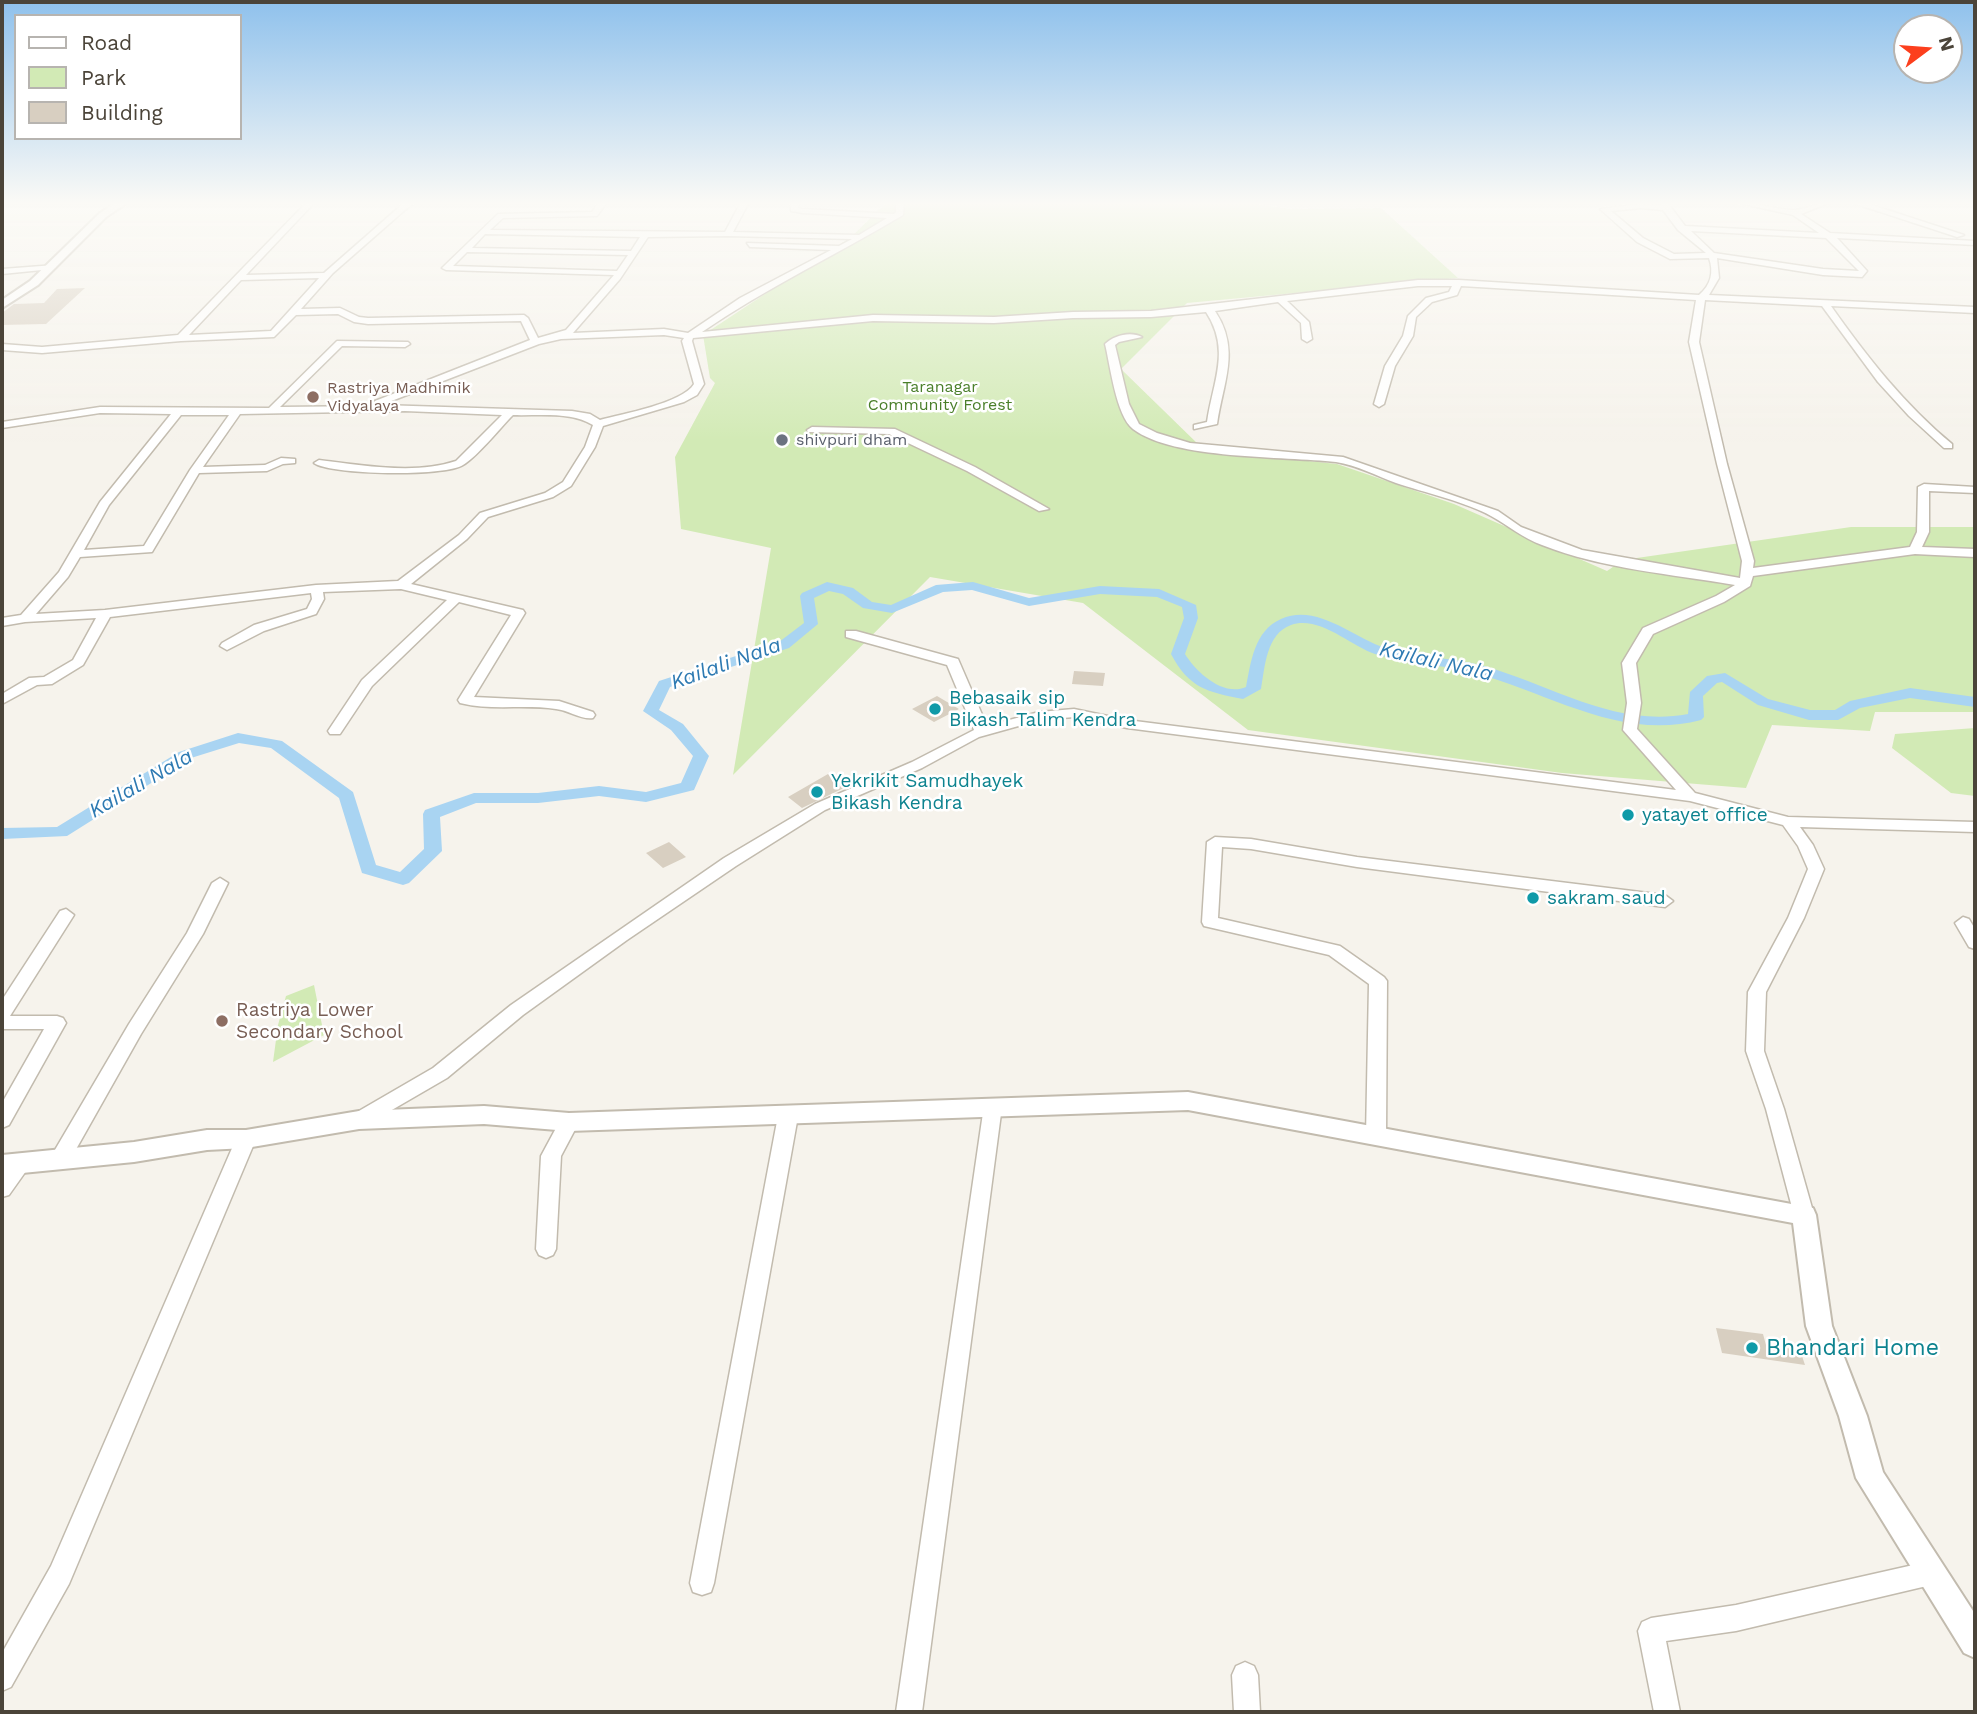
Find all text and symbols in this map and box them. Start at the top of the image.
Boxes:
legend [14,14,242,140]
north arrow [1893,14,1963,84]
text: Road [81,30,132,55]
text: N [1934,34,1960,54]
text: Park [81,65,126,90]
text: Building [81,100,163,125]
park label: Taranagar Community Forest [868,377,1012,415]
place label: Rastriya Madhimik Vidyalaya [327,378,471,416]
marker: Rastriya Madhimik Vidyalaya [305,389,321,405]
place label: shivpuri dham [796,430,907,450]
marker: shivpuri dham [774,432,790,448]
water label: Kailali Nala [667,632,785,696]
water label: Kailali Nala [1377,637,1495,687]
place label: Bebasaik sip Bikash Talim Kendra [949,687,1136,731]
marker: Bebasaik sip Bikash Talim Kendra [927,701,943,717]
water label: Kailali Nala [85,744,197,824]
place label: Yekrikit Samudhayek Bikash Kendra [831,770,1023,814]
marker: Yekrikit Samudhayek Bikash Kendra [809,784,825,800]
place label: yatayet office [1642,804,1768,826]
marker: yatayet office [1620,807,1636,823]
place label: sakram saud [1547,887,1666,909]
marker: sakram saud [1525,890,1541,906]
place label: Rastriya Lower Secondary School [236,999,403,1043]
marker: Rastriya Lower Secondary School [214,1013,230,1029]
place label: Bhandari Home [1766,1334,1939,1362]
marker: Bhandari Home [1744,1340,1760,1356]

